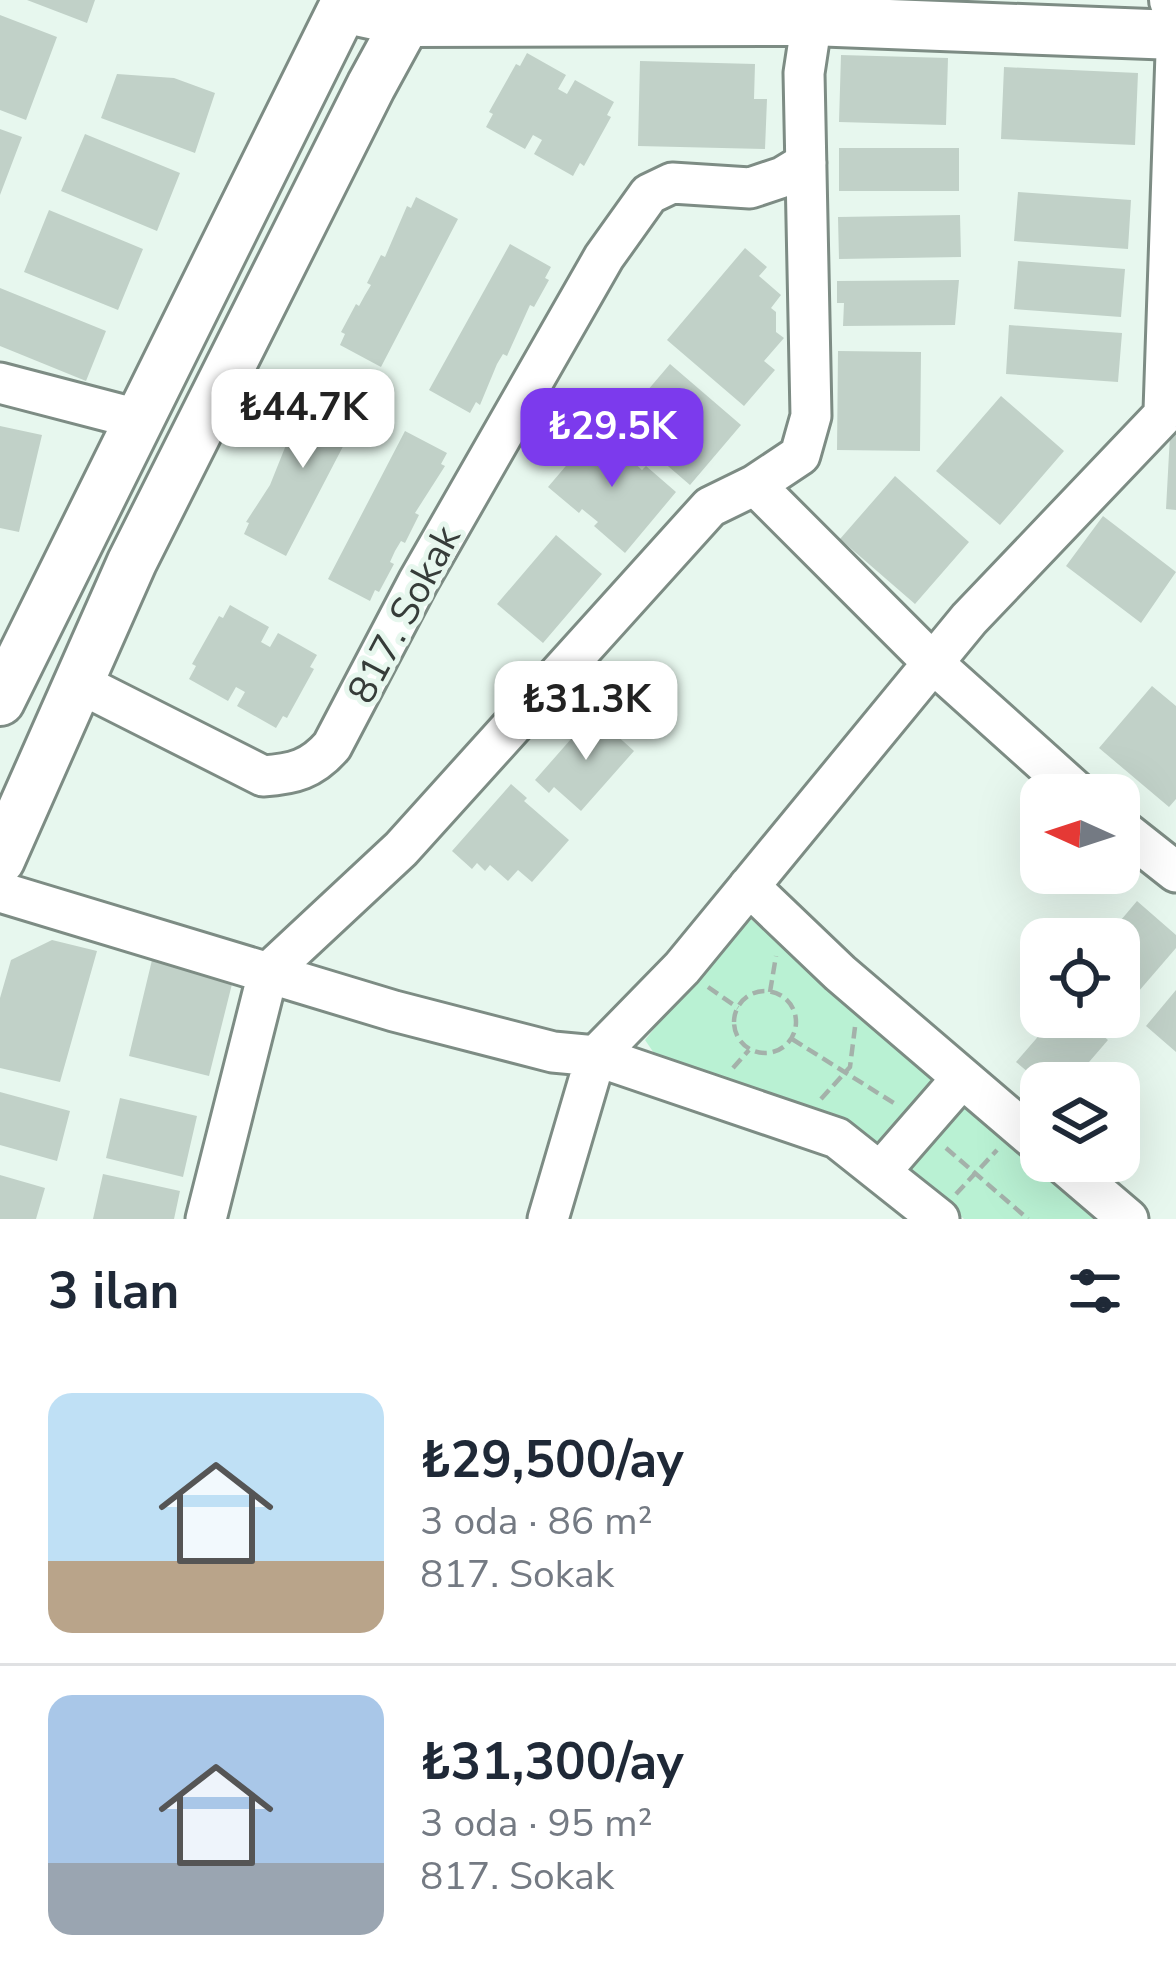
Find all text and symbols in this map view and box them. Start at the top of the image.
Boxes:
pin: ₺44.7K [205,369,401,471]
text: ₺44.7K [238,381,368,434]
pin: ₺29.5K [514,388,710,490]
text: ₺29.5K [547,400,677,453]
street label: 817. Sokak [335,516,474,713]
pin: ₺31.3K [488,661,684,763]
text: ₺31.3K [521,673,651,726]
north arrow [1020,774,1140,894]
map controls [1020,774,1140,1182]
button: locate [1020,918,1140,1038]
button: layers [1020,1062,1140,1182]
text: 3 ilan [48,1256,179,1326]
icon: filters [1062,1258,1128,1324]
text: ₺29,500/ay [420,1425,684,1495]
icon: home [144,1441,288,1585]
text: 3 oda · 86 m² [420,1495,652,1548]
text: 817. Sokak [420,1548,614,1601]
text: ₺31,300/ay [420,1727,684,1797]
icon: home [144,1743,288,1887]
text: 3 oda · 95 m² [420,1797,652,1850]
text: 817. Sokak [420,1850,614,1903]

